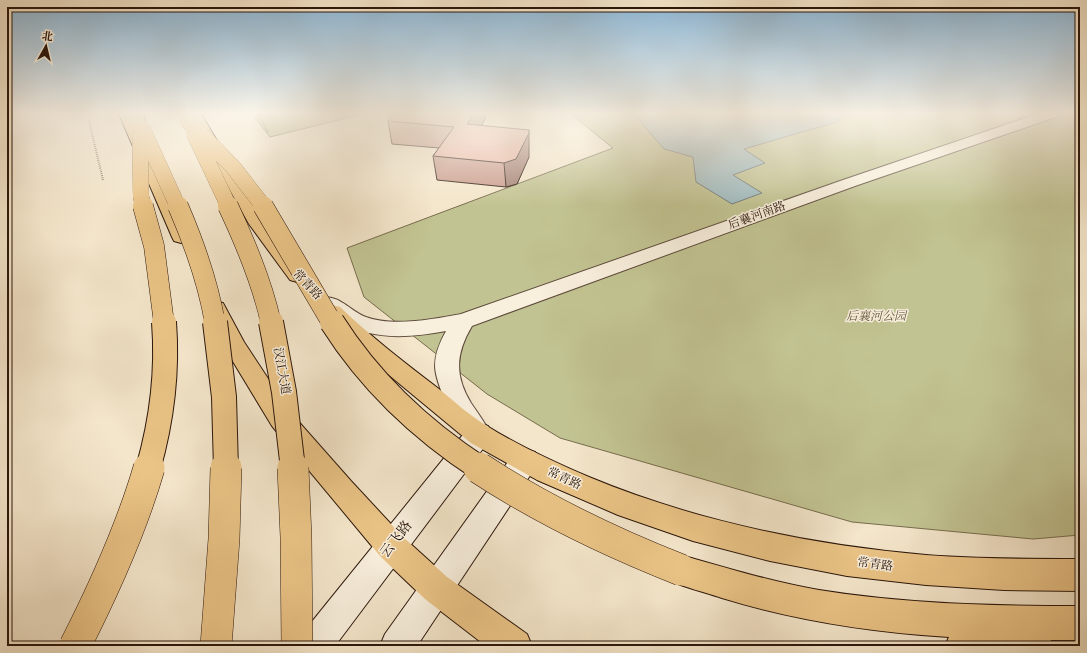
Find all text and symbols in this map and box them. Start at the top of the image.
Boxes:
north arrow [26,26,66,66]
text: 北 [41,28,54,46]
street label: 后襄河南路 [726,197,788,235]
street label: 常青路 [288,266,326,304]
park label: 后襄河公园 [846,308,908,326]
street label: 汉江大道 [268,346,294,396]
street label: 常青路 [544,463,584,495]
street label: 云飞路 [376,517,418,563]
street label: 常青路 [856,554,894,576]

